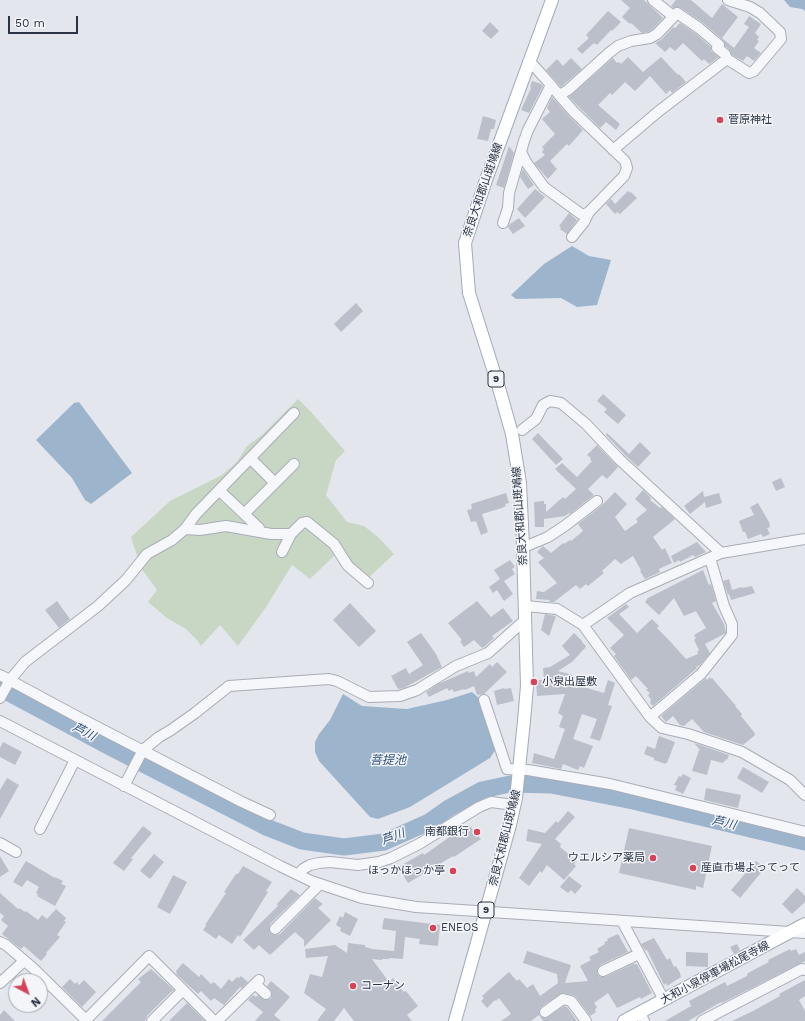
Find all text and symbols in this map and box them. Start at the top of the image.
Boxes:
scale bar [10,8,80,34]
text: 50 m [15,16,45,30]
place label: 菅原神社 [728,113,772,127]
marker: 菅原神社 [715,115,725,125]
street label: 奈良大和郡山斑鳩線 [461,141,505,239]
road number: 9 [488,371,504,387]
street label: 奈良大和郡山斑鳩線 [510,466,530,566]
place label: 小泉出屋敷 [542,675,597,689]
marker: 小泉出屋敷 [529,677,539,687]
water label: 芦川 [70,720,98,744]
water label: 菩提池 [370,753,406,767]
street label: 奈良大和郡山斑鳩線 [487,788,523,888]
water label: 芦川 [711,813,737,833]
place label: 南都銀行 [425,825,469,839]
water label: 芦川 [379,826,407,848]
marker: 南都銀行 [472,827,482,837]
place label: ウエルシア薬局 [568,851,645,865]
marker: ウエルシア薬局 [648,853,658,863]
place label: 産直市場よってって [701,861,800,875]
marker: 産直市場よってって [688,863,698,873]
place label: ほっかほっか亭 [368,864,445,878]
marker: ほっかほっか亭 [448,866,458,876]
road number: 9 [478,902,494,918]
place label: ENEOS [441,921,478,935]
marker: ENEOS [428,923,438,933]
street label: 大和小泉停車場松尾寺線 [658,939,772,1007]
north arrow [8,973,48,1013]
place label: コーナン [361,979,405,993]
marker: コーナン [348,981,358,991]
text: N [28,994,43,1009]

